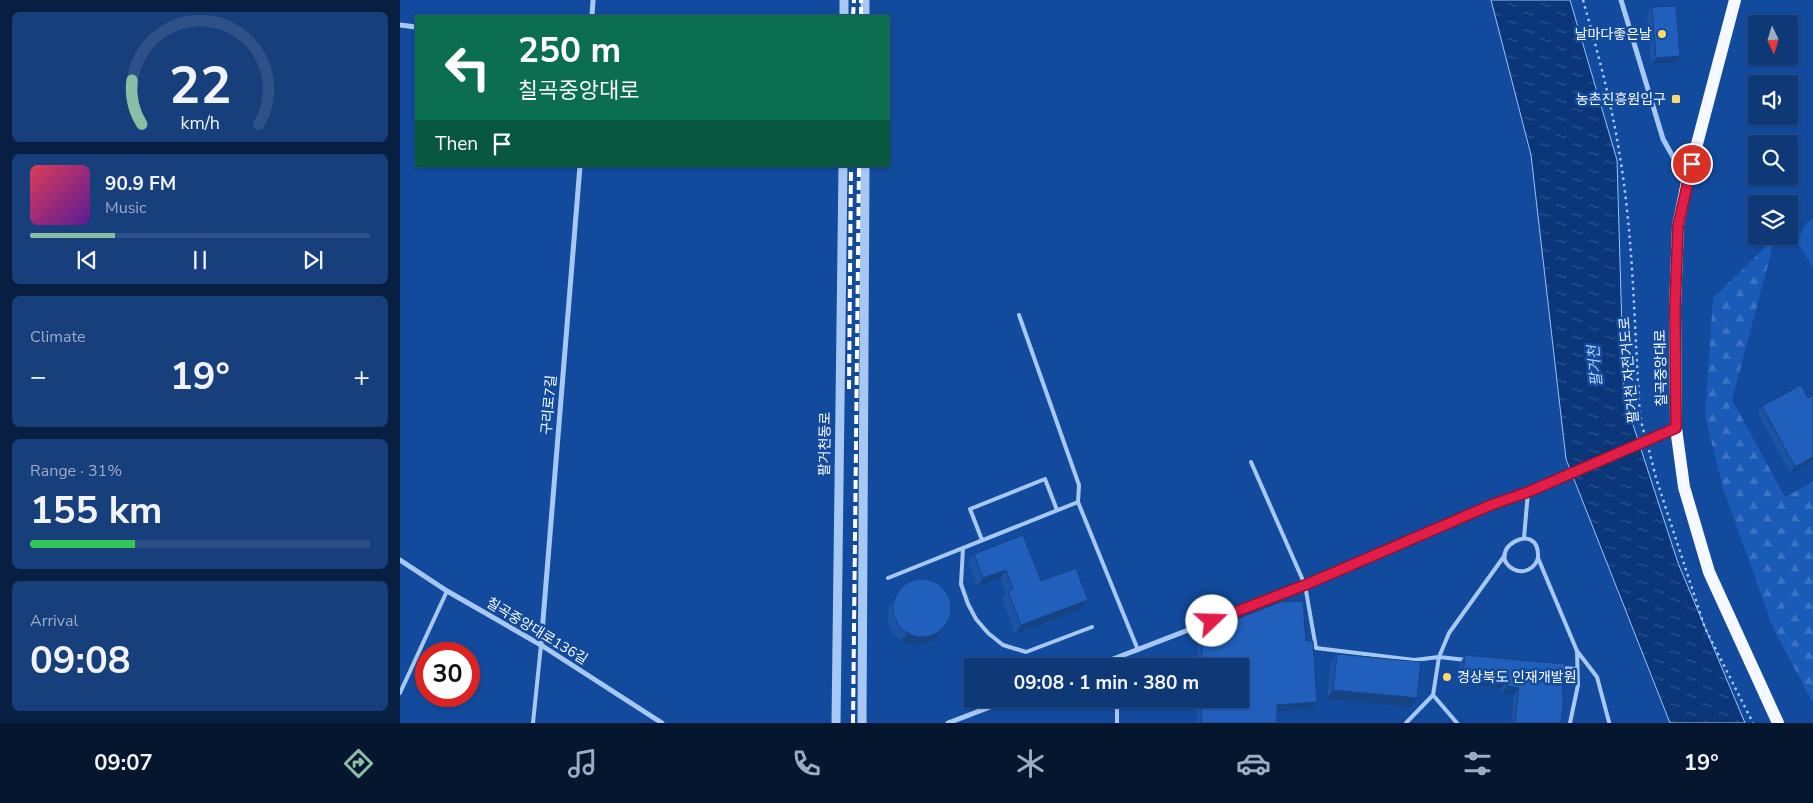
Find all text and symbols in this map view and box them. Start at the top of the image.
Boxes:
north arrow [1748,15,1798,65]
map controls [1748,15,1798,245]
place label: 날마다좋은날 [1575,25,1652,44]
text: 250 m [518,27,621,74]
marker: 날마다좋은날 [1656,28,1668,40]
icon: left [435,35,500,100]
text: 22 [169,50,231,121]
button: sound [1748,75,1798,125]
text: 칠곡중앙대로 [518,76,639,106]
place label: 농촌진흥원입구 [1576,90,1666,109]
marker: 농촌진흥원입구 [1670,93,1682,105]
text: km/h [180,111,220,135]
icon: arrive [488,130,516,158]
text: Then [435,131,478,157]
button: search [1748,135,1798,185]
pin [1671,143,1713,185]
icon: arrive [1678,150,1706,178]
text: 90.9 FM [105,171,176,197]
button: layers [1748,195,1798,245]
text: Music [105,197,146,219]
icon: previous [73,246,101,274]
icon: pause [186,246,214,274]
icon: next [299,246,327,274]
street label: 팔거천 자전거도로 [1615,316,1643,424]
text: Climate [30,326,85,348]
street label: 칠곡중앙대로 [1651,329,1671,407]
water label: 팔거천 [1583,342,1607,387]
text: 19° [170,351,230,402]
text: − [30,358,47,396]
text: + [353,358,370,396]
street label: 구리로7길 [537,374,561,436]
street label: 팔거천동로 [815,412,835,476]
text: Range · 31% [30,460,122,482]
text: 155 km [30,485,162,536]
street label: 칠곡중앙대로136길 [483,593,591,669]
position arrow [1185,594,1237,646]
text: Arrival [30,610,78,632]
text: 09:08 [30,635,131,686]
speed limit sign: 30 [415,642,480,707]
place label: 경상북도 인재개발원 [1457,668,1577,687]
text: 09:08 · 1 min · 380 m [1014,670,1199,696]
marker: 경상북도 인재개발원 [1441,671,1453,683]
icon: directions [341,746,376,781]
icon: music [565,746,600,781]
icon: phone [789,746,824,781]
icon: climate [1013,746,1048,781]
icon: car [1236,746,1271,781]
icon: filters [1460,746,1495,781]
text: 09:07 [94,748,153,778]
text: 19° [1684,748,1719,778]

